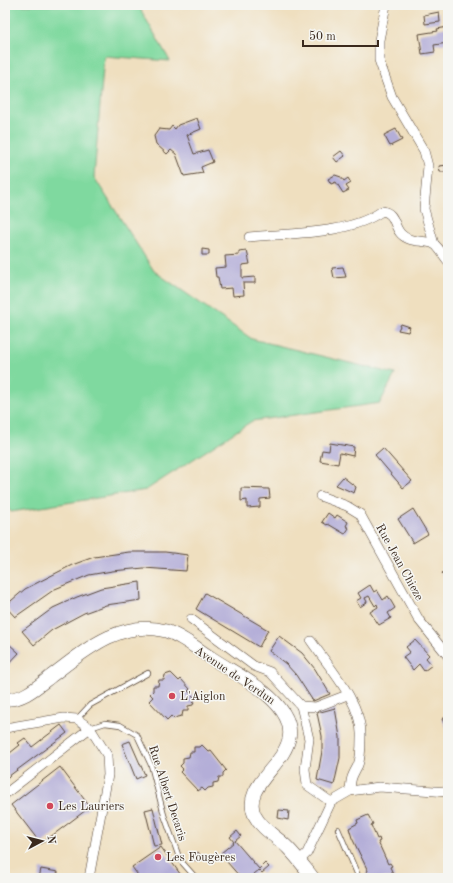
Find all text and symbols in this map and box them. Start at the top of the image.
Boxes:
scale bar [303,22,378,48]
text: 50 m [309,30,336,43]
street label: Rue Jean Chieze [373,522,425,603]
street label: Avenue de Verdun [192,644,277,707]
marker: L'Aiglon [167,691,177,701]
place label: L'Aiglon [180,691,226,703]
street label: Rue Albert Decaris [146,744,188,843]
marker: Les Lauriers [45,801,55,811]
place label: Les Lauriers [58,801,124,813]
north arrow [22,821,62,861]
text: N [44,835,56,845]
marker: Les Fougères [153,852,163,862]
place label: Les Fougères [166,852,235,864]

